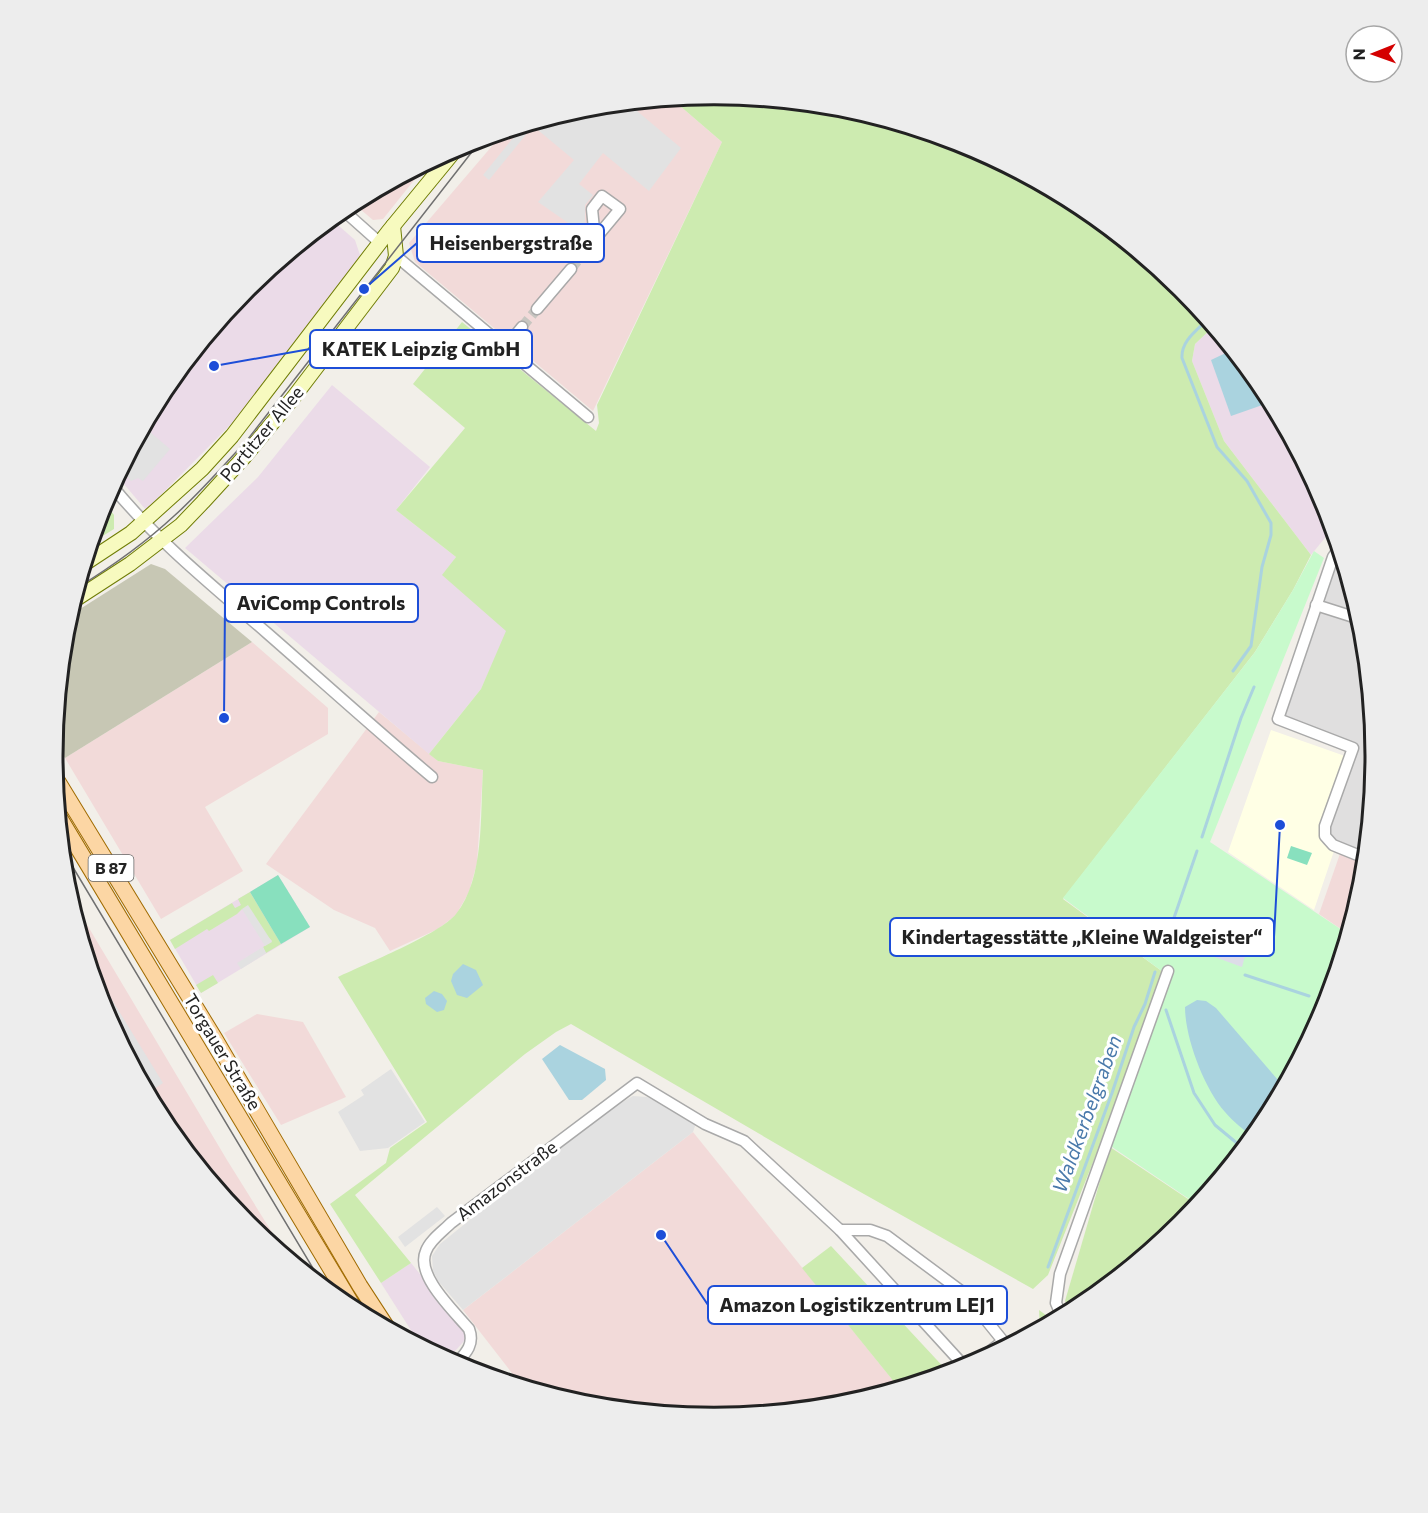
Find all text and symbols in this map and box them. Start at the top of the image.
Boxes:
north arrow [1344,24,1404,84]
text: N [1349,48,1368,60]
callout: Heisenbergstraße [417,224,604,262]
text: Heisenbergstraße [429,230,593,254]
callout: KATEK Leipzig GmbH [310,330,532,368]
text: KATEK Leipzig GmbH [322,336,520,360]
street label: Portitzer Allee [215,381,308,486]
callout: AviComp Controls [225,584,418,622]
text: AviComp Controls [237,590,405,614]
road number: B 87 [88,855,134,881]
callout: Kindertagesstätte „Kleine Waldgeister“ [890,918,1274,956]
text: Kindertagesstätte „Kleine Waldgeister“ [902,924,1262,948]
street label: Torgauer Straße [179,989,266,1114]
water label: Waldkerbelgraben [1046,1032,1126,1196]
street label: Amazonstraße [452,1135,561,1225]
callout: Amazon Logistikzentrum LEJ1 [708,1286,1007,1324]
text: Amazon Logistikzentrum LEJ1 [719,1292,995,1316]

